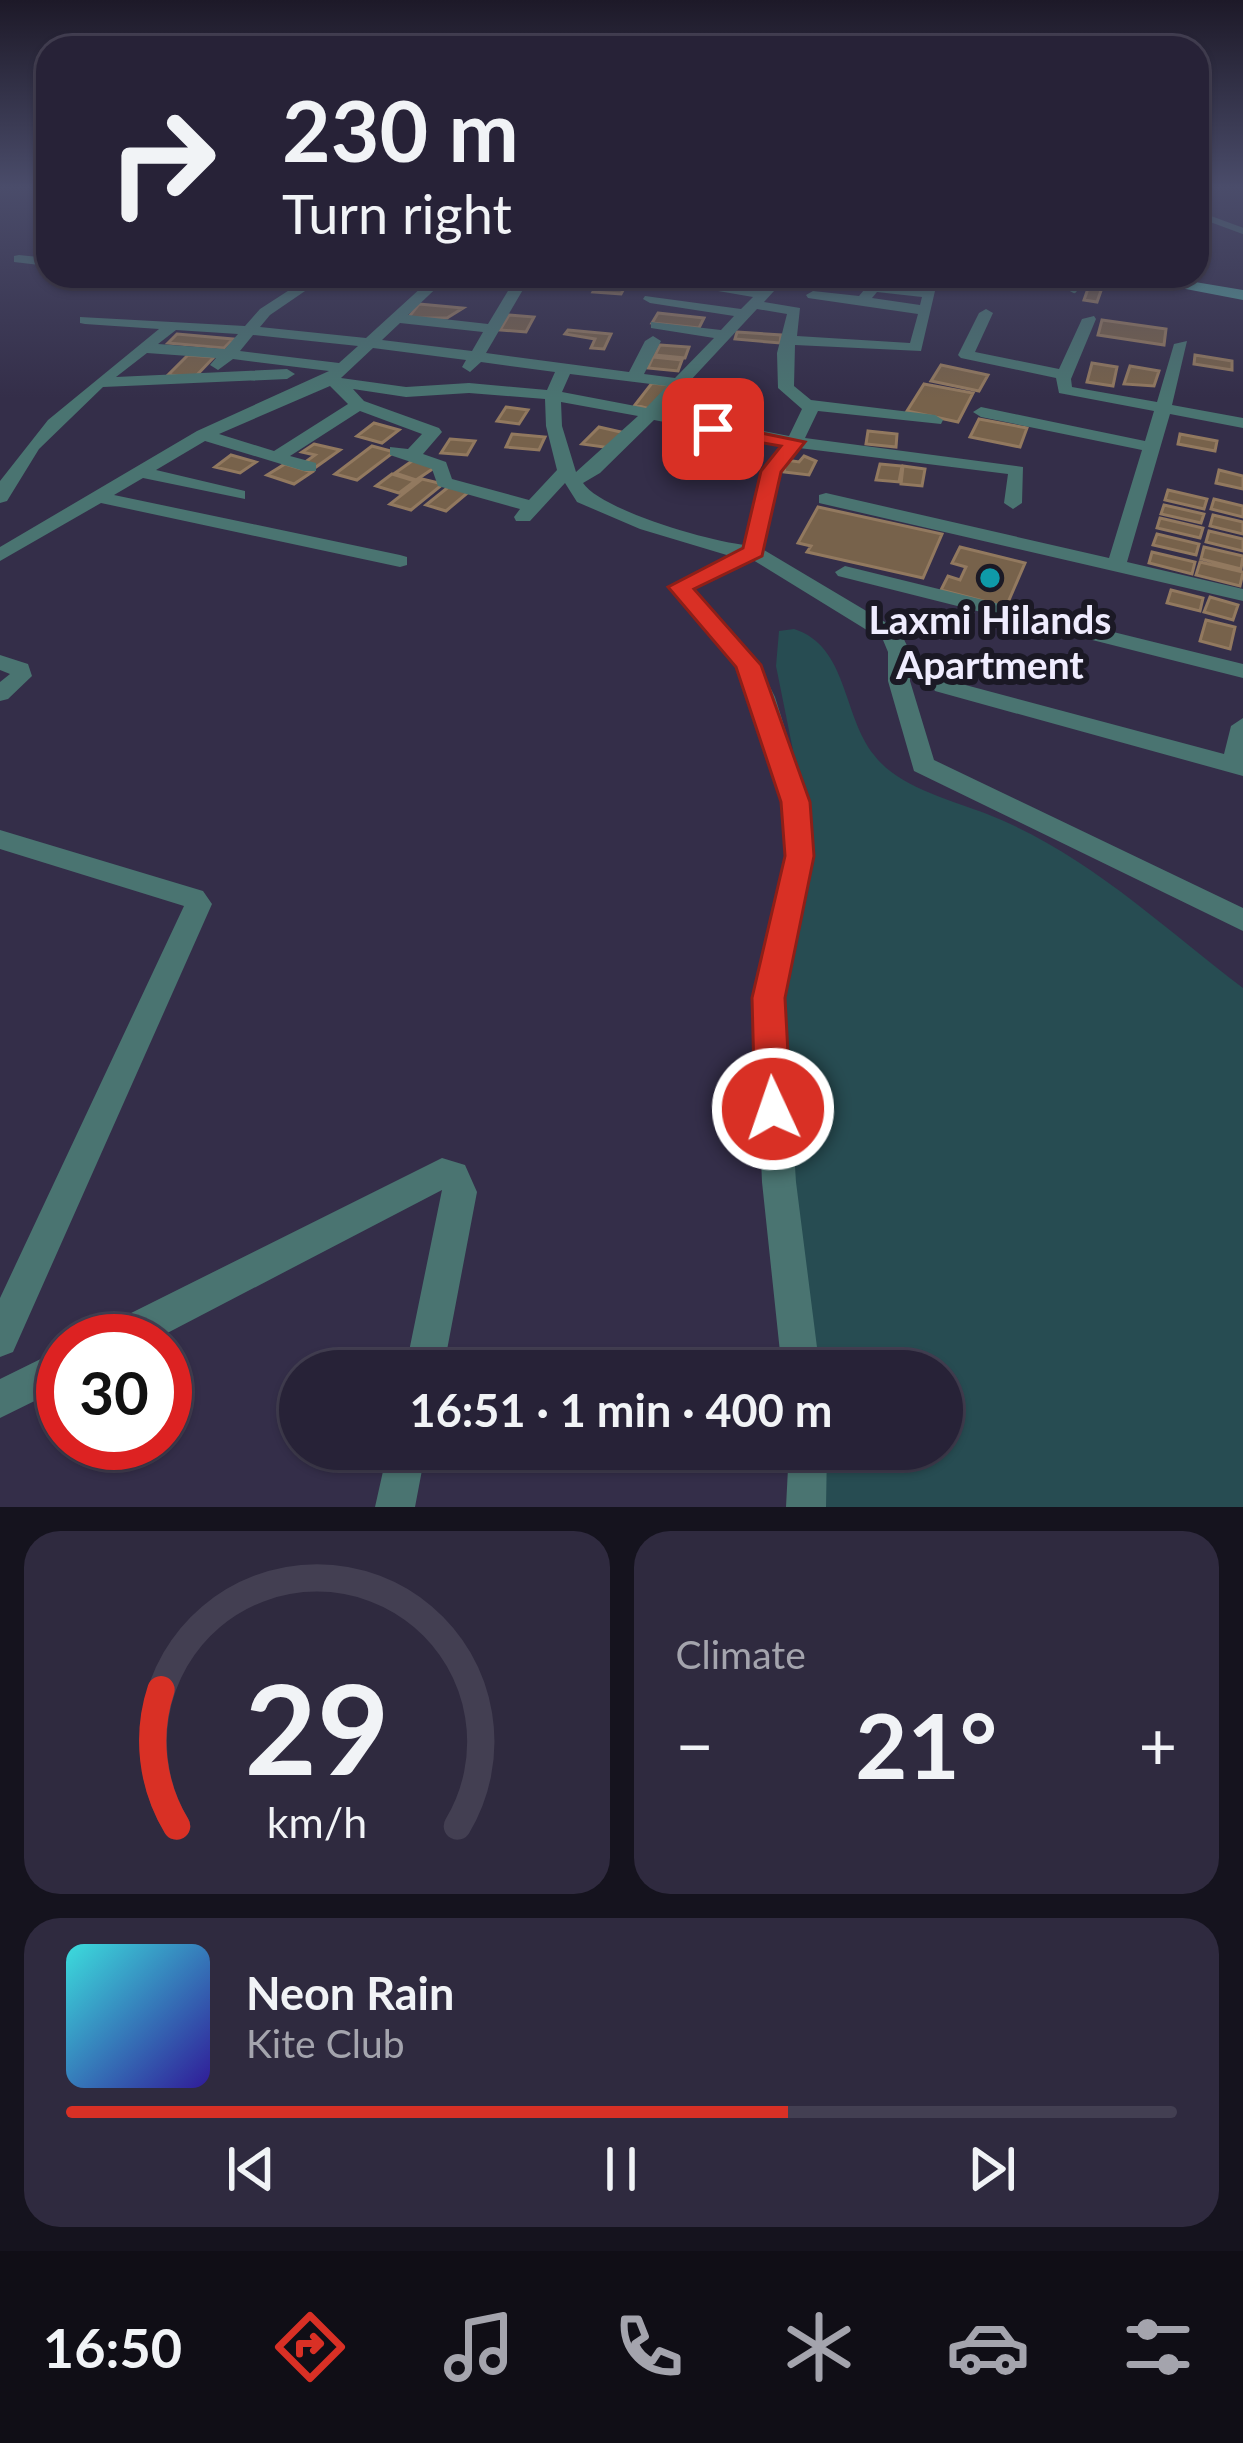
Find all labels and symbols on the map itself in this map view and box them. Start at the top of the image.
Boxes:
pin [662,378,764,480]
marker: Laxmi Hilands Apartment [977,565,1003,591]
place label: Laxmi Hilands Apartment [869,596,1111,687]
position arrow [710,1046,836,1172]
speed limit sign: 30 [36,1314,192,1470]

